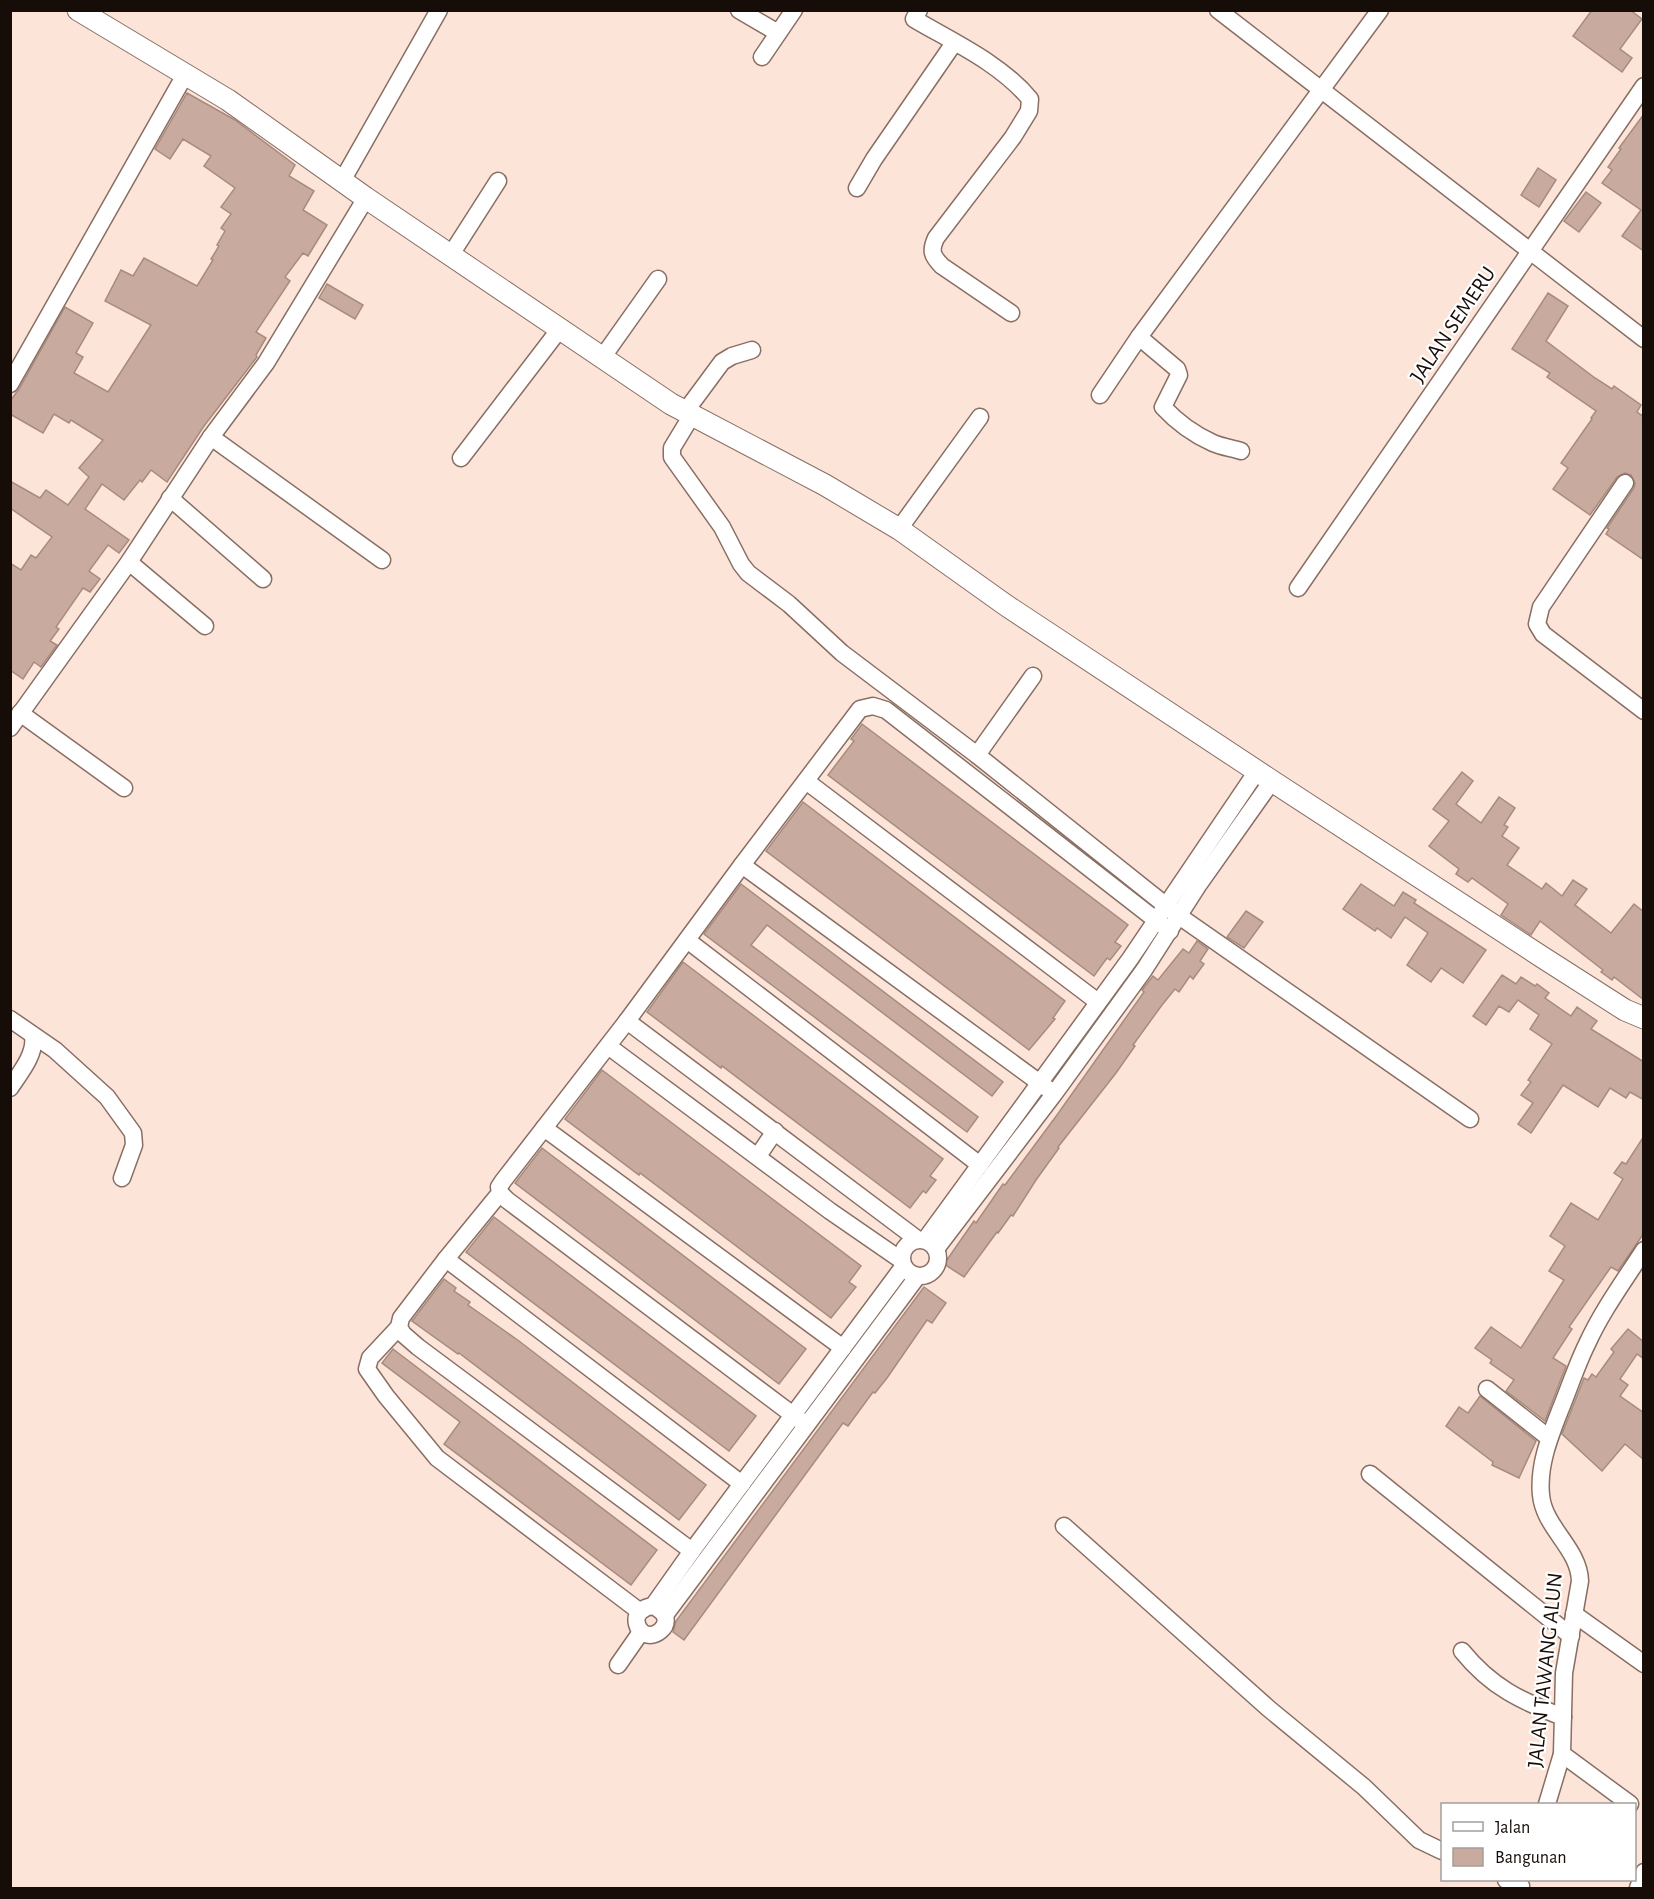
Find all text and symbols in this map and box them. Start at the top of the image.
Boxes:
street label: JALAN SEMERU [1406,263,1500,386]
street label: JALAN TAWANG ALUN [1524,1572,1566,1769]
legend [1441,1803,1636,1881]
text: Jalan [1495,1819,1530,1837]
text: Bangunan [1495,1849,1567,1867]

